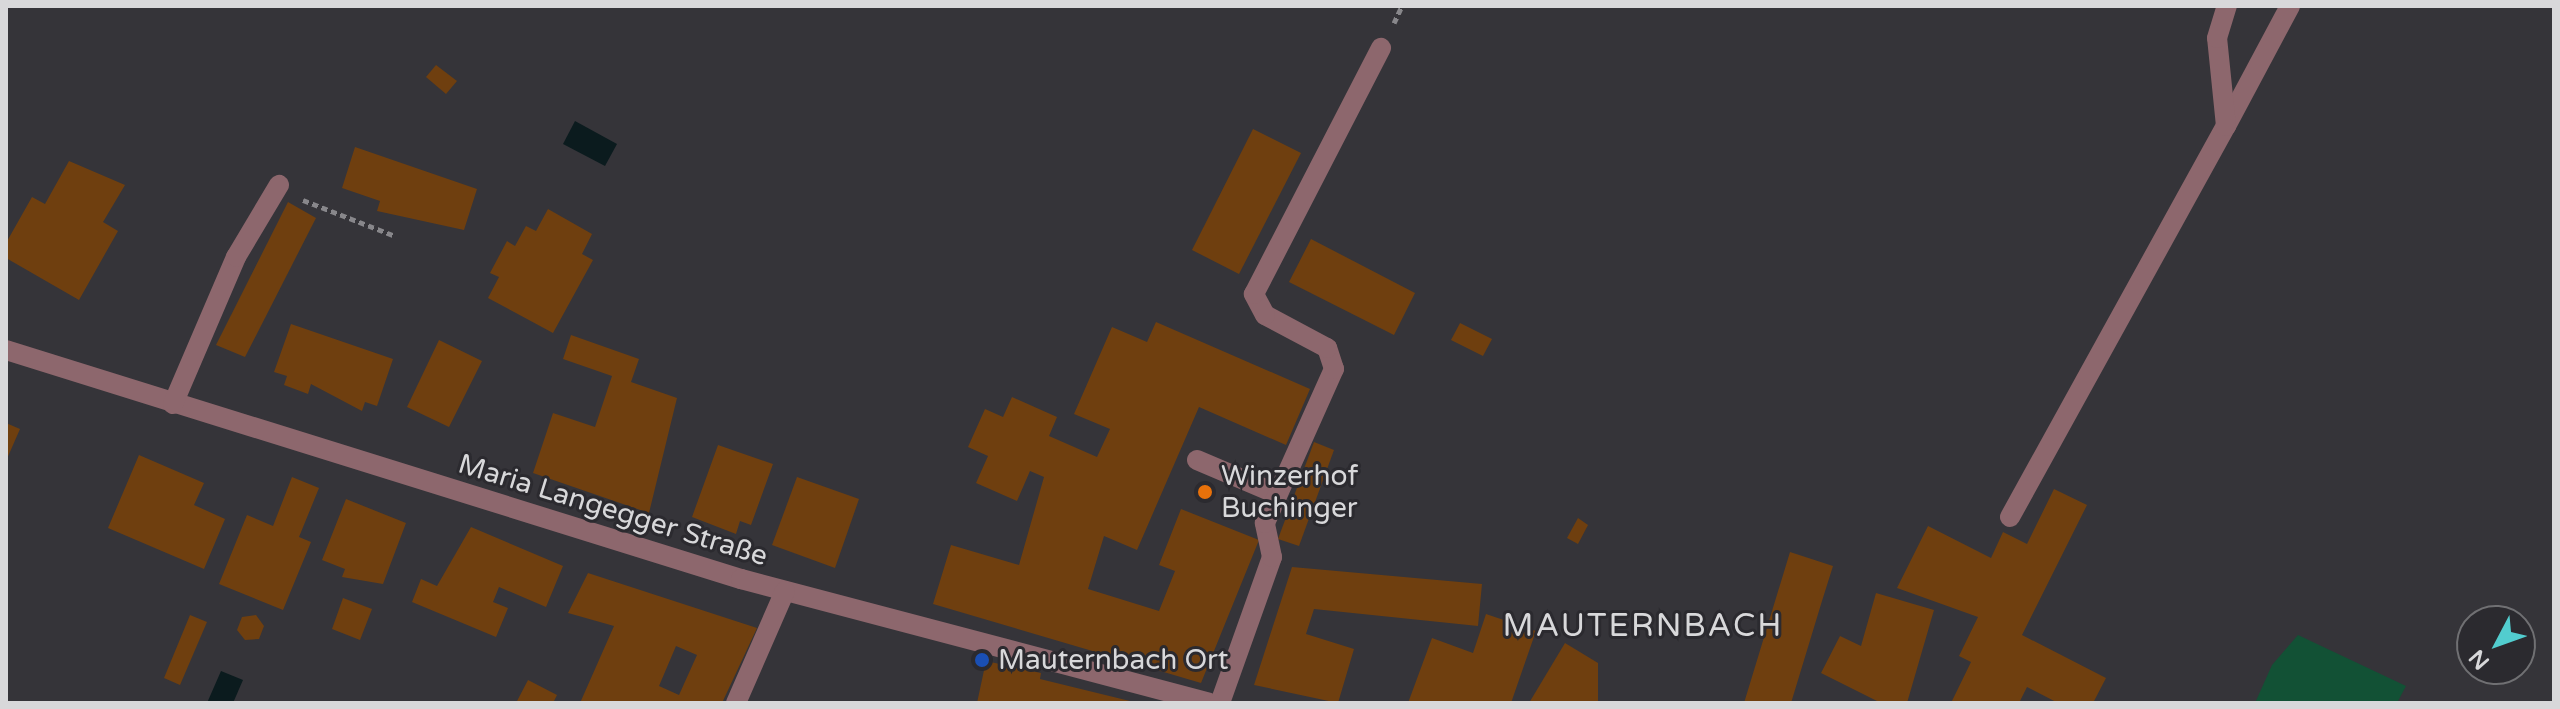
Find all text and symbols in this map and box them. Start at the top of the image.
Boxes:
street label: Maria Langegger Straße [454,447,772,573]
place label: Winzerhof Buchinger [1221,459,1358,525]
marker: Winzerhof Buchinger [1196,483,1214,501]
north arrow [2456,605,2536,685]
district label: MAUTERNBACH [1503,607,1783,645]
place label: Mauternbach Ort [998,643,1228,677]
text: N [2464,644,2495,675]
marker: Mauternbach Ort [973,651,991,669]

